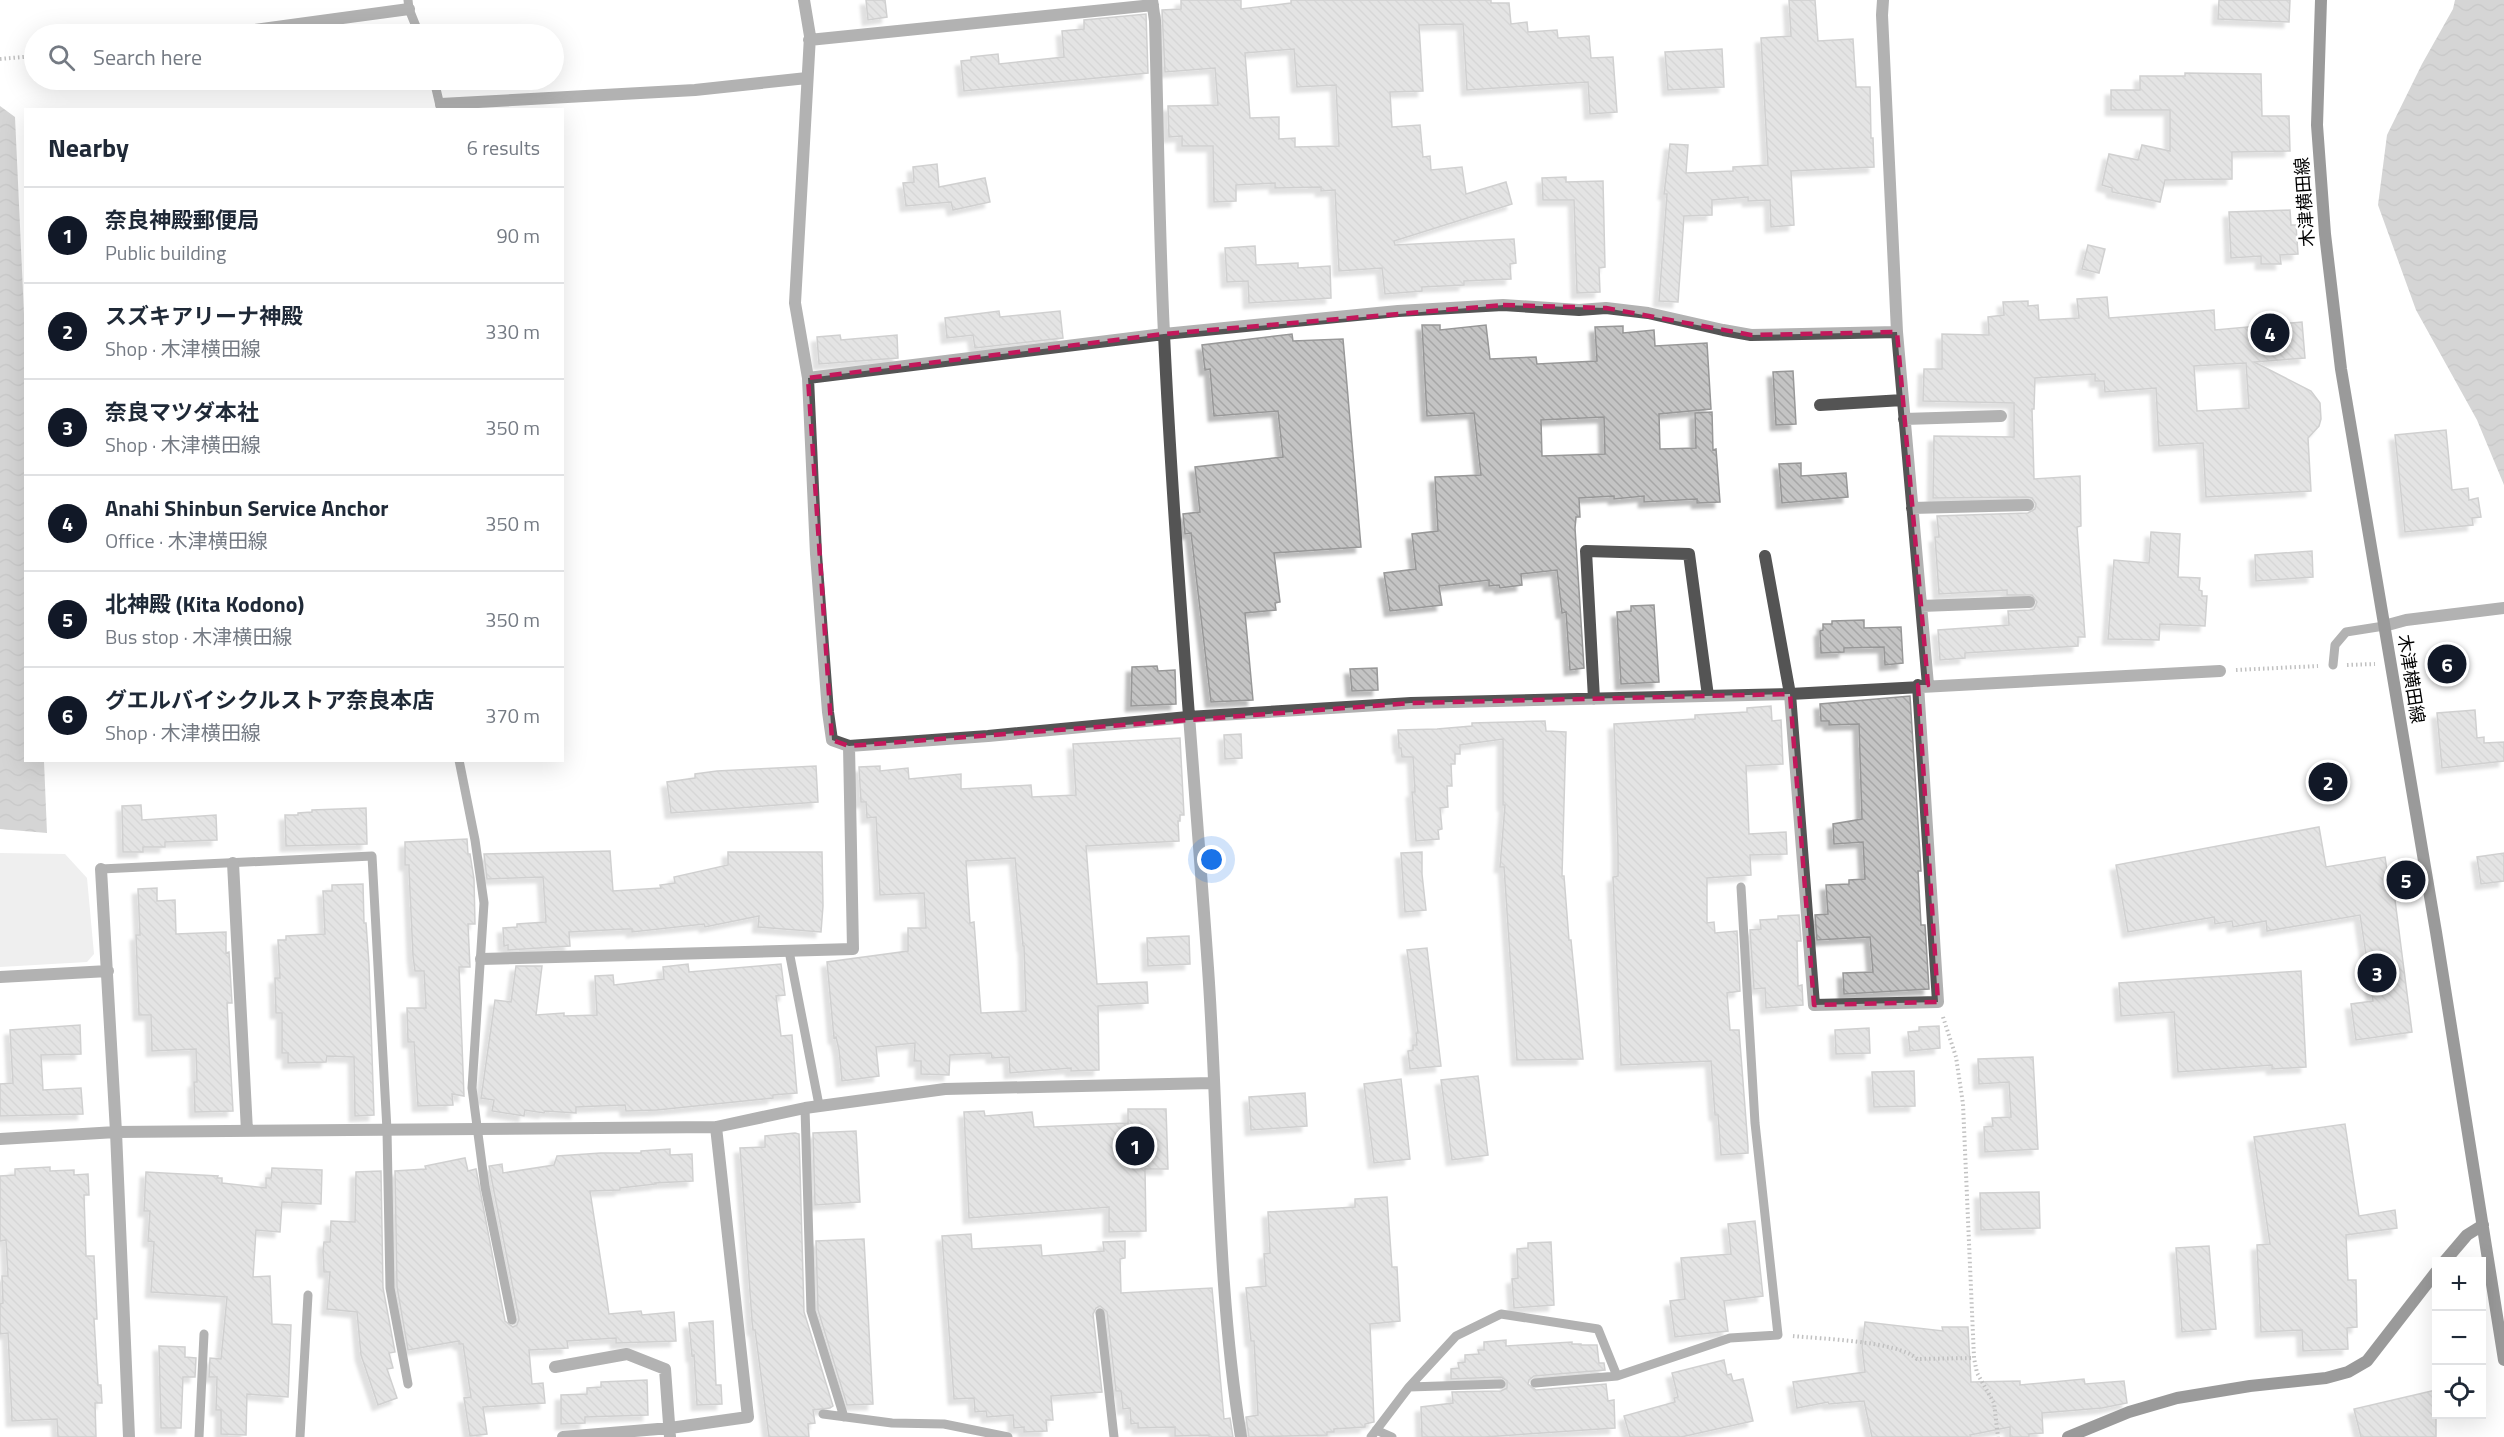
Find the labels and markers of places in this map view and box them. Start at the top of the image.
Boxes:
pin: 4 [2250,310,2290,356]
pin: 6 [2428,642,2466,686]
pin: 2 [2308,760,2348,804]
pin: 5 [2386,858,2426,902]
pin: 3 [2358,950,2396,996]
pin: 1 [1116,1124,1154,1168]

